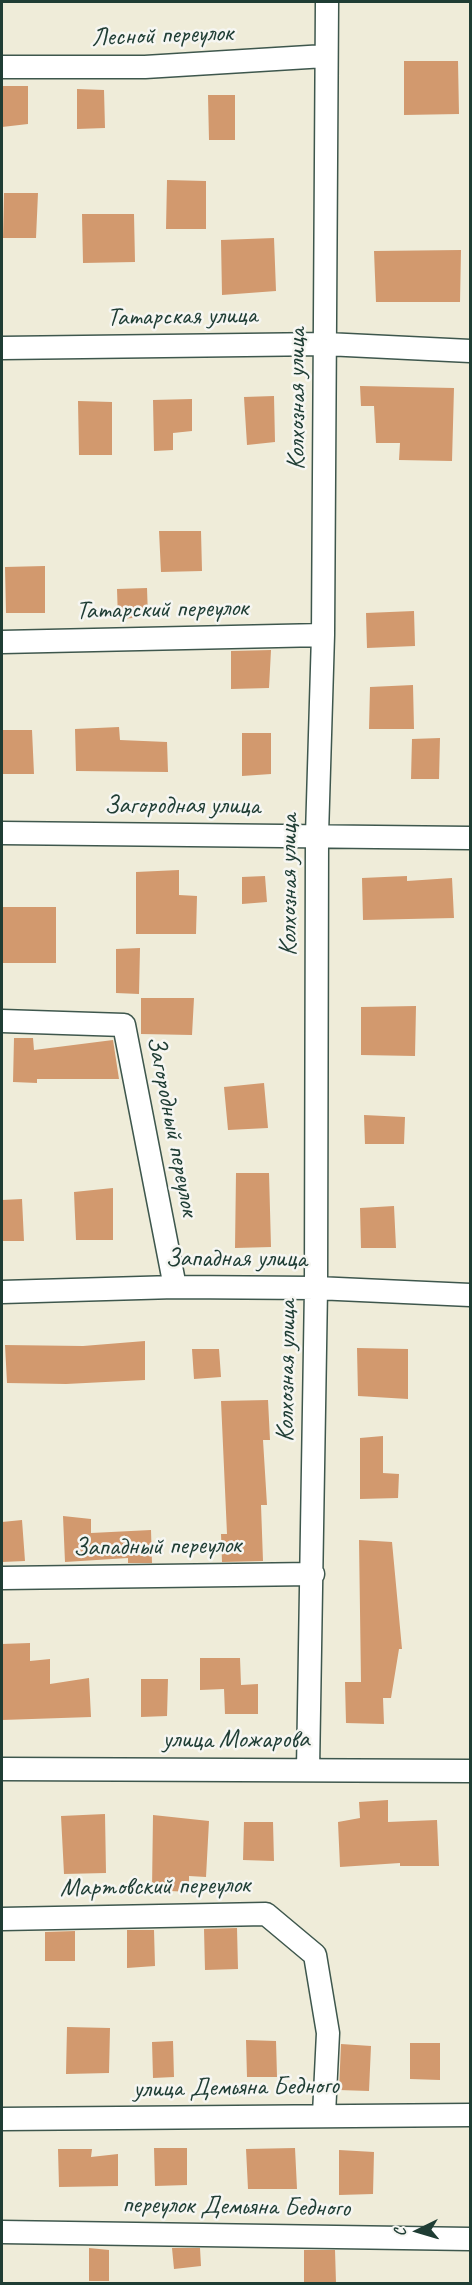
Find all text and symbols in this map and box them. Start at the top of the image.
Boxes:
street label: Лесной переулок [91,18,233,54]
street label: Татарская улица [107,300,257,334]
street label: Колхозная улица [281,328,313,470]
street label: Татарский переулок [76,593,248,627]
street label: Загородная улица [104,790,260,822]
street label: Колхозная улица [273,814,305,956]
street label: Загородный переулок [139,1033,205,1219]
street label: Западная улица [165,1243,307,1275]
street label: Колхозная улица [270,1300,304,1442]
street label: Западный переулок [73,1530,241,1564]
street label: улица Можарова [163,1724,309,1756]
street label: Мартовский переулок [60,1870,250,1904]
street label: улица Демьяна Бедного [133,2071,339,2105]
street label: переулок Демьяна Бедного [122,2189,350,2225]
north arrow [388,2201,448,2261]
text: С [390,2228,410,2237]

